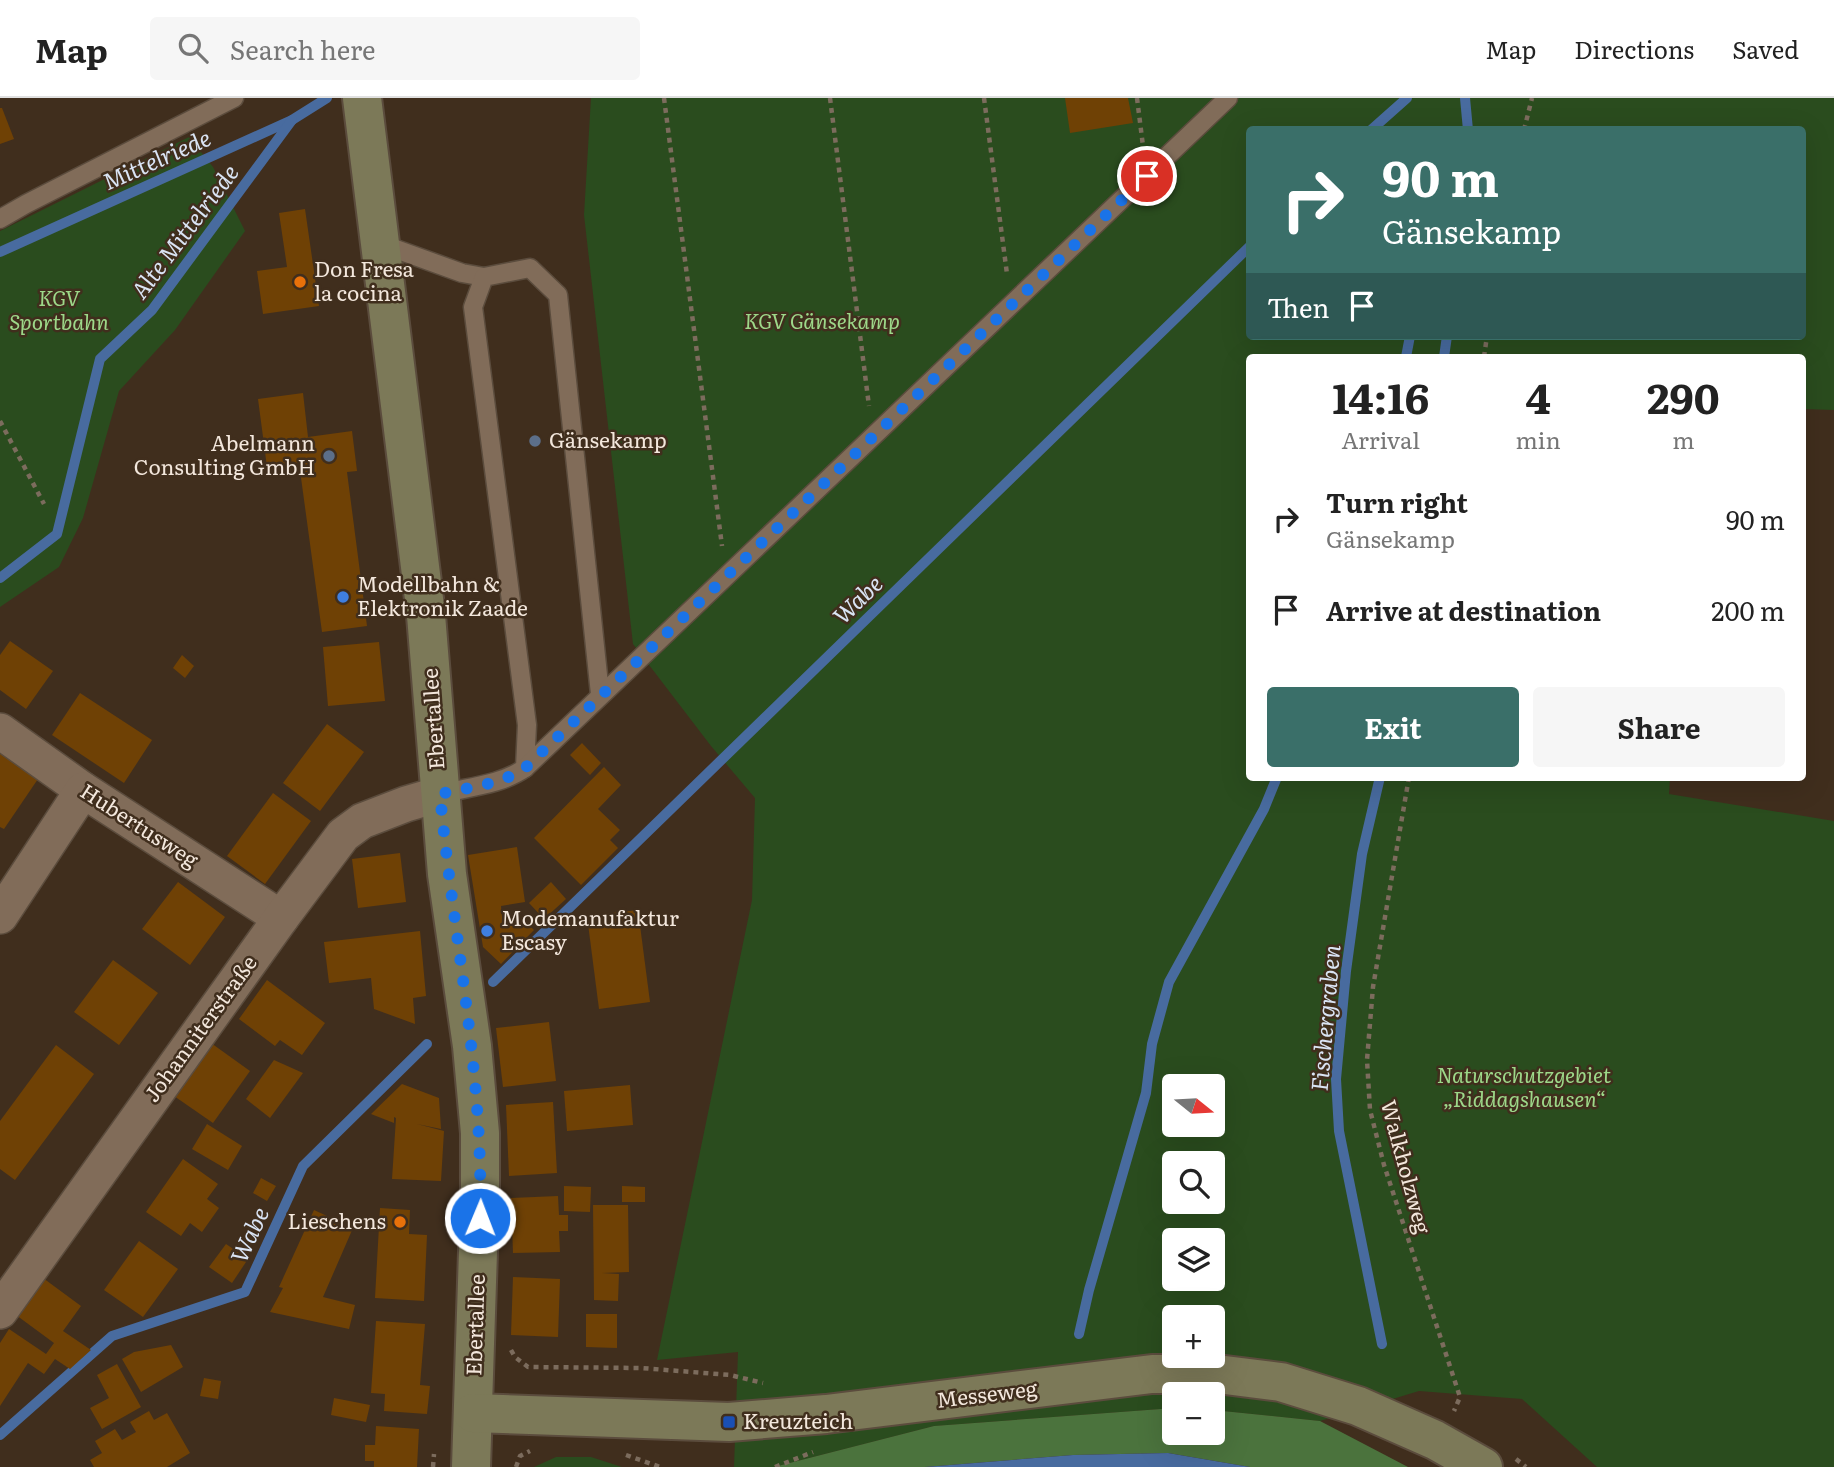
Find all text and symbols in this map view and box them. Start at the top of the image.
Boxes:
search box [150,17,640,80]
text: Map [35,24,108,73]
icon: search [174,29,212,67]
text: Search here [230,29,376,68]
text: Map [1485,31,1536,66]
text: Directions [1574,31,1694,66]
text: Saved [1732,31,1799,66]
water label: Mittelriede [97,119,216,197]
text: 90 m [1382,139,1499,212]
pin [1117,146,1177,206]
icon: right [1267,154,1358,245]
water label: Alte Mittelriede [121,156,245,305]
icon: arrive [1128,157,1166,195]
text: Gänsekamp [1382,206,1561,254]
place label: Don Fresa la cocina [314,252,415,307]
marker: Don Fresa la cocina [292,274,308,290]
park label: KGV Sportbahn [9,281,109,336]
text: Then [1267,287,1329,326]
icon: arrive [1343,287,1381,325]
park label: KGV Gänsekamp [744,304,900,335]
text: 14:16 [1332,365,1429,427]
text: 4 [1525,365,1551,427]
text: 290 [1647,365,1720,427]
text: Arrival [1341,422,1420,456]
text: min [1516,422,1561,456]
text: m [1672,422,1694,456]
place label: Gänsekamp [549,423,667,454]
place label: Abelmann Consulting GmbH [134,426,315,481]
marker: Gänsekamp [527,433,543,449]
marker: Abelmann Consulting GmbH [321,448,337,464]
text: Turn right [1326,482,1468,521]
text: 90 m [1726,499,1785,538]
icon: right [1267,500,1305,538]
text: Gänsekamp [1326,521,1455,555]
water label: Wabe [824,566,889,631]
place label: Modellbahn & Elektronik Zaade [357,567,528,622]
marker: Modellbahn & Elektronik Zaade [335,589,351,605]
text: Arrive at destination [1326,590,1601,629]
text: 200 m [1711,590,1785,629]
icon: arrive [1267,591,1305,629]
street label: Ebertallee [412,667,451,771]
button: Exit [1267,687,1519,767]
button: Share [1533,687,1785,767]
street label: Hubertusweg [75,774,206,874]
place label: Modemanufaktur Escasy [501,901,679,956]
marker: Modemanufaktur Escasy [479,923,495,939]
water label: Fischergraben [1301,943,1347,1092]
street label: Johanniterstraße [135,948,263,1107]
park label: Naturschutzgebiet „Riddagshausen“ [1437,1058,1612,1113]
north arrow [1162,1074,1225,1138]
map controls [1162,1074,1225,1445]
street label: Walkholzweg [1375,1096,1440,1237]
button: search [1162,1151,1225,1214]
position arrow [443,1181,517,1255]
water label: Wabe [220,1201,276,1268]
place label: Lieschens [288,1204,386,1235]
marker: Lieschens [392,1214,408,1230]
button: layers [1162,1228,1225,1291]
street label: Ebertallee [456,1273,491,1376]
button: + [1162,1305,1225,1368]
street label: Messeweg [935,1371,1039,1414]
button: − [1162,1382,1225,1445]
place label: Kreuzteich [743,1404,853,1435]
marker: Kreuzteich [721,1414,737,1430]

